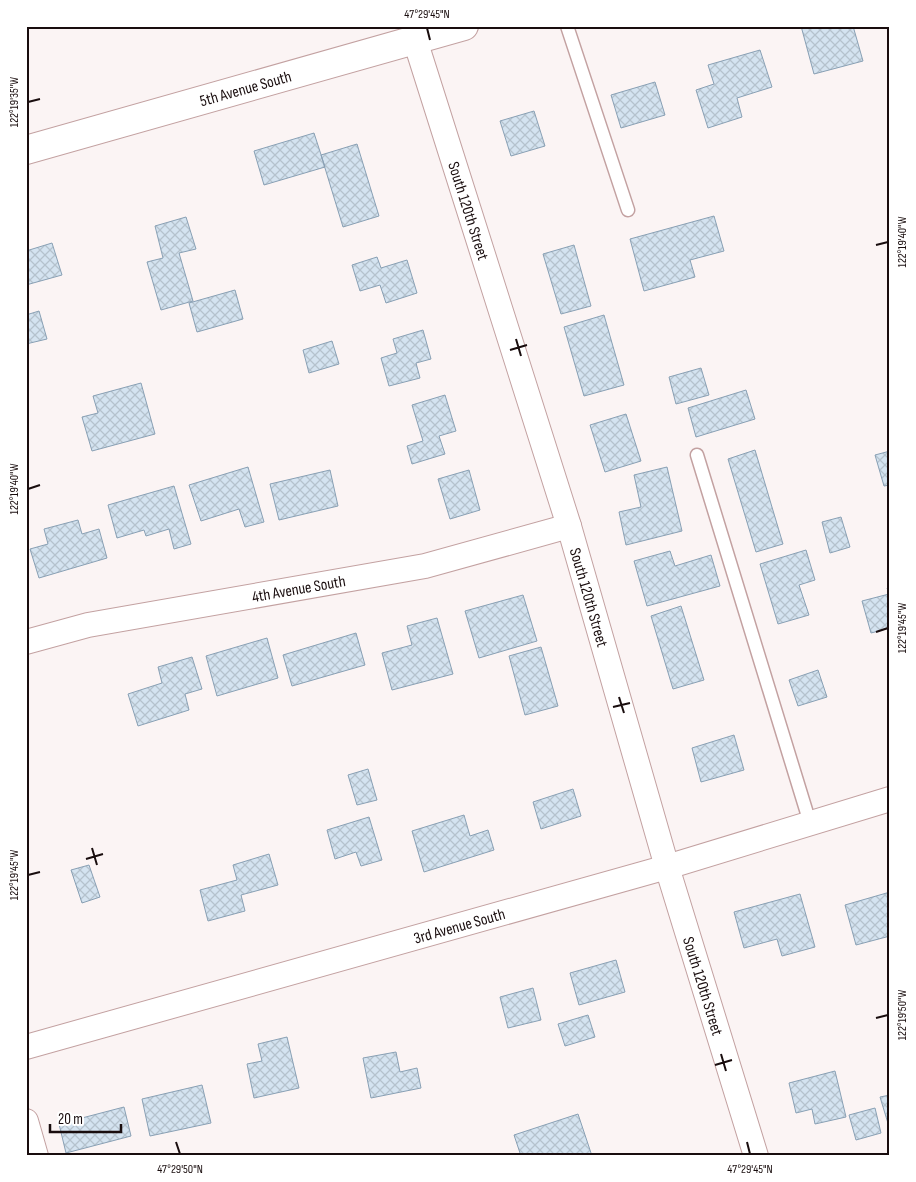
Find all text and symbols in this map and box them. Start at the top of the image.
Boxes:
text: 47°29'45"N [404,7,450,22]
street label: 5th Avenue South [198,67,294,111]
text: 122°19'35"W [7,77,22,127]
street label: South 120th Street [443,160,492,263]
text: 122°19'40"W [895,216,910,267]
text: 122°19'40"W [7,463,22,514]
street label: South 120th Street [565,546,611,650]
street label: 4th Avenue South [251,572,347,607]
text: 122°19'45"W [895,603,910,653]
text: 122°19'45"W [7,850,22,900]
street label: 3rd Avenue South [412,905,507,949]
street label: South 120th Street [678,935,726,1038]
text: 122°19'50"W [895,989,910,1040]
scale bar [50,1102,121,1134]
text: 20 m [58,1110,83,1129]
text: 47°29'50"N [157,1162,203,1177]
text: 47°29'45"N [727,1162,773,1177]

